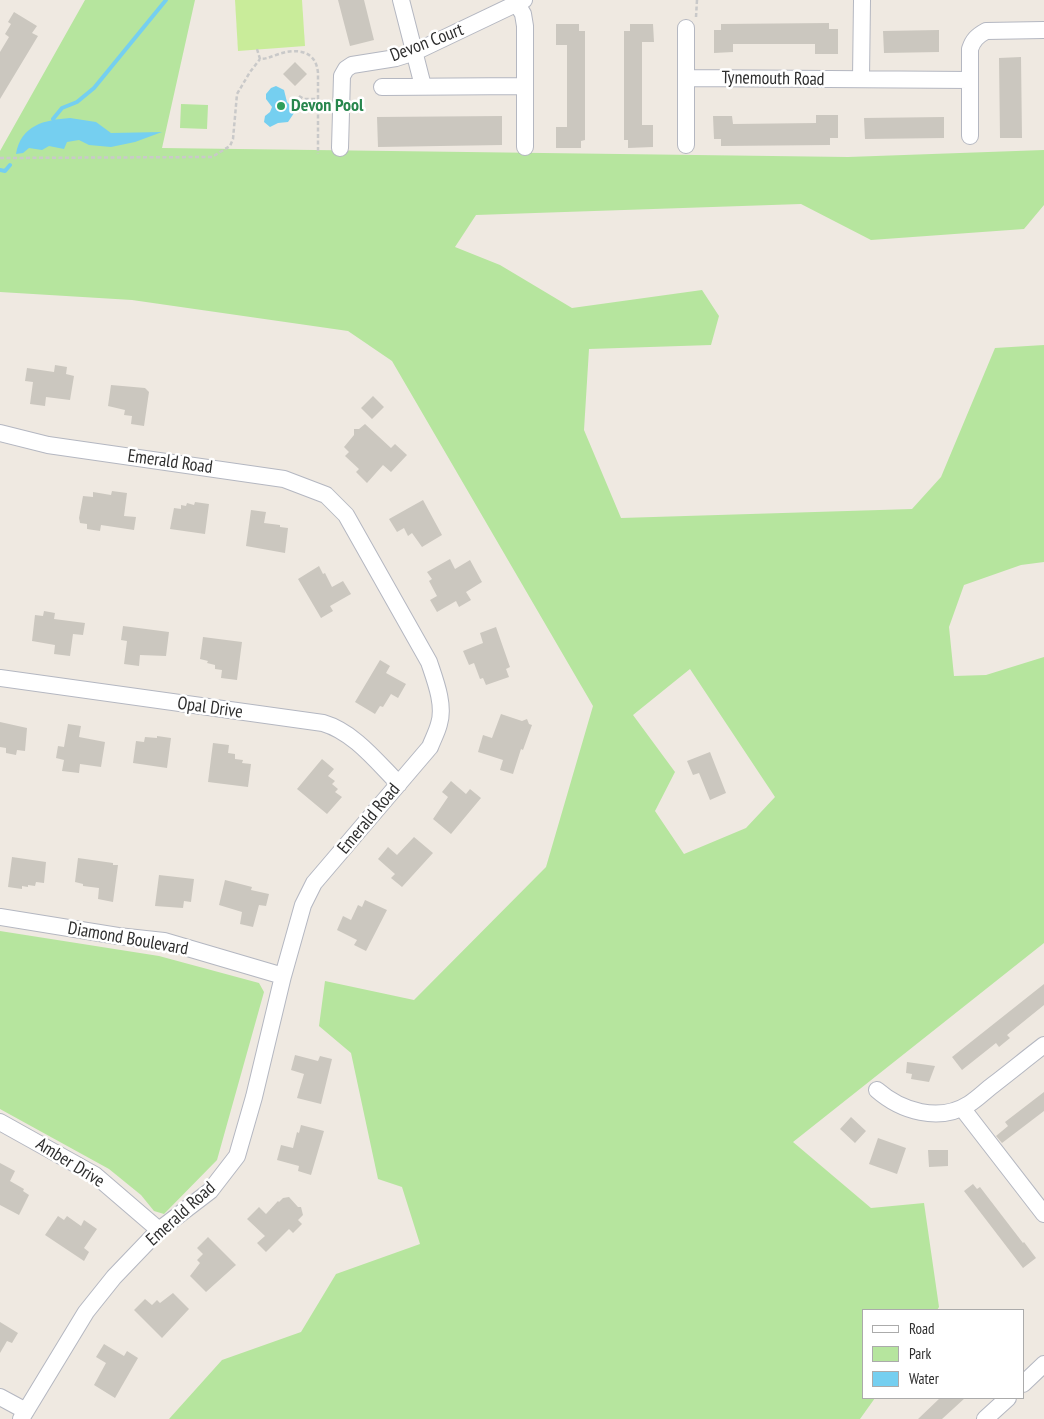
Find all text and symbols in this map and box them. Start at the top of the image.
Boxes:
street label: Devon Court [387,19,467,67]
street label: Tynemouth Road [721,67,825,91]
place label: Devon Pool [291,95,363,117]
marker: Devon Pool [275,100,287,112]
street label: Emerald Road [126,445,214,479]
street label: Opal Drive [176,693,244,723]
street label: Emerald Road [333,779,405,859]
street label: Diamond Boulevard [66,918,190,960]
street label: Amber Drive [32,1133,108,1193]
street label: Emerald Road [142,1177,220,1251]
legend [862,1309,1024,1399]
text: Road [909,1319,935,1338]
text: Park [909,1344,931,1363]
text: Water [909,1369,939,1388]

